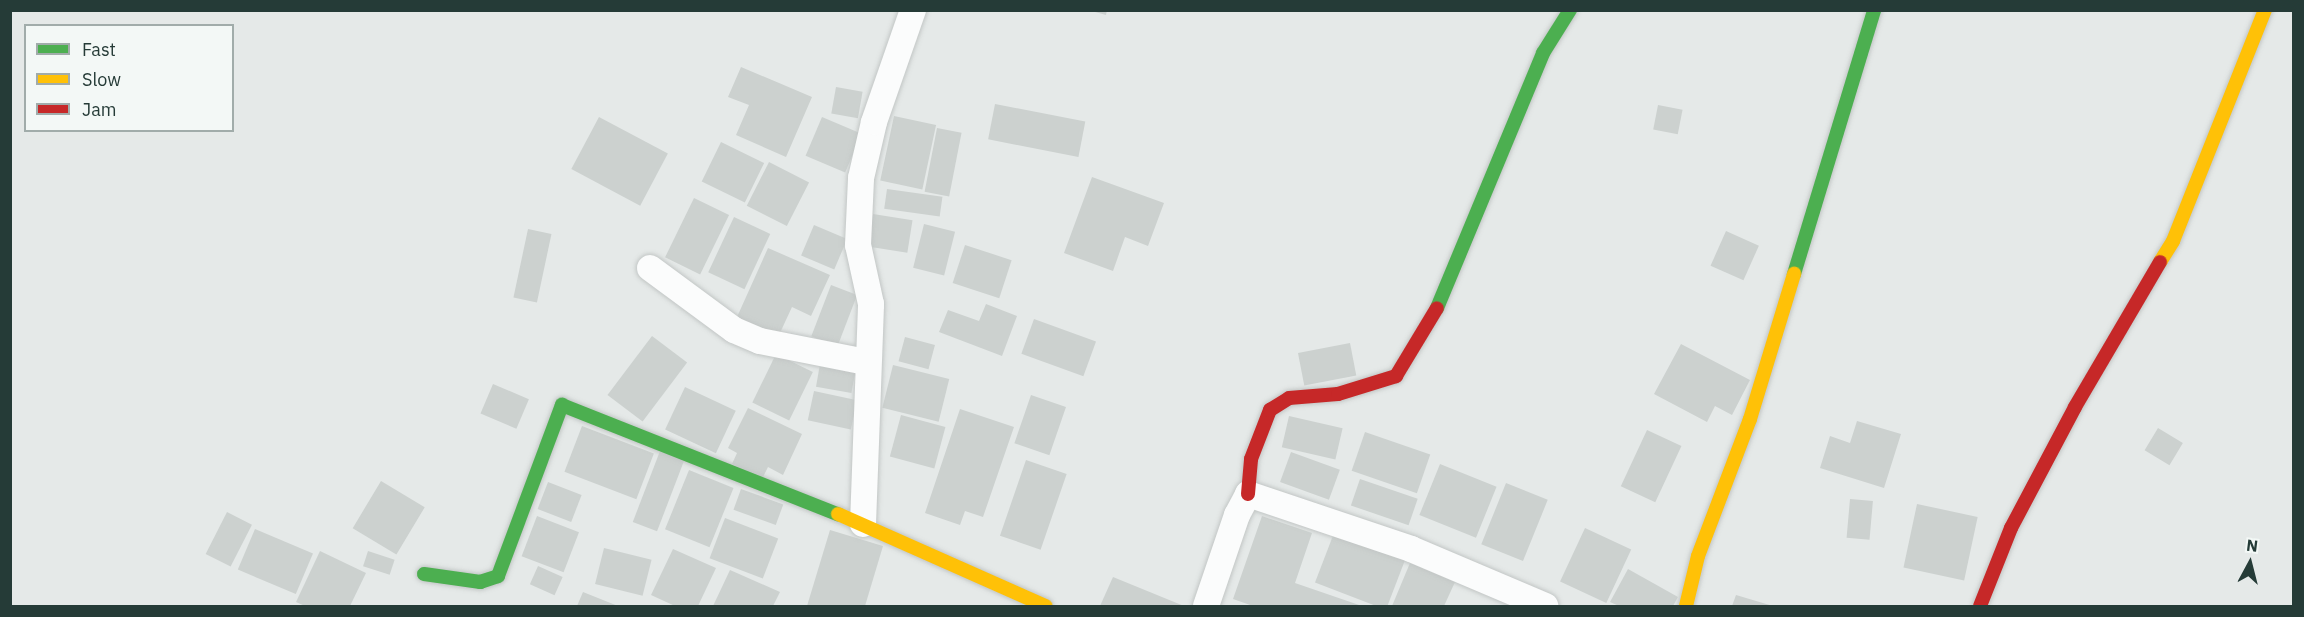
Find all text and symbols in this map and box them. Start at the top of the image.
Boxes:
legend [24,24,234,132]
text: Fast [82,38,116,61]
text: Slow [82,68,121,91]
text: Jam [82,98,117,121]
north arrow [2220,533,2280,593]
text: N [2245,535,2259,556]

